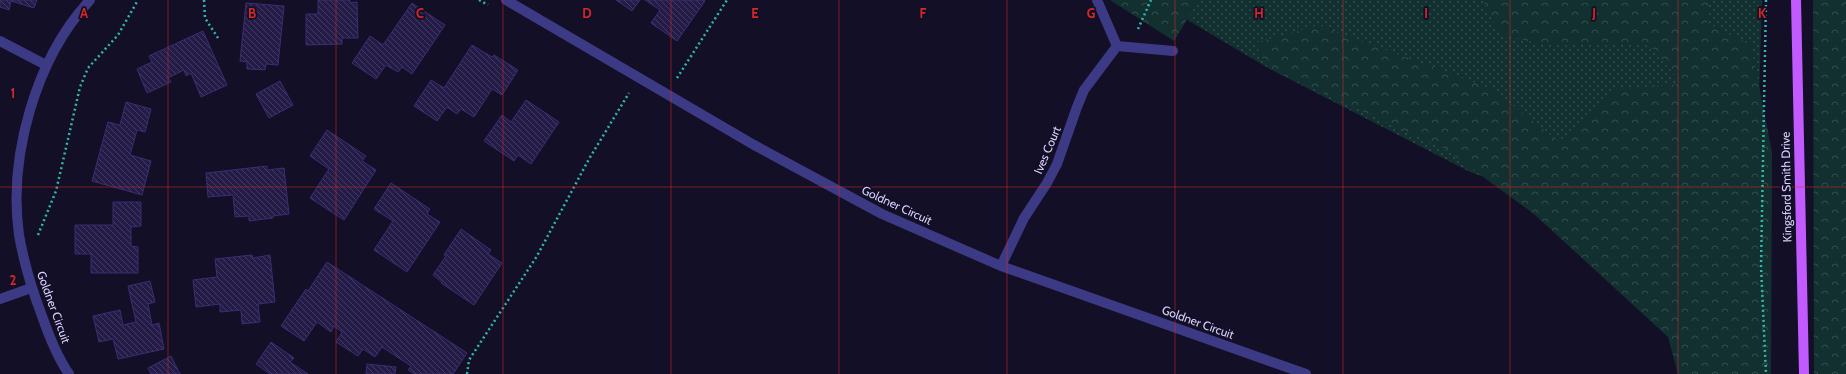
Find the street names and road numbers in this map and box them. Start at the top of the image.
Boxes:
street label: Ives Court [1030,124,1064,176]
street label: Kingsford Smith Drive [1778,131,1794,243]
street label: Goldner Circuit [860,182,934,228]
street label: Goldner Circuit [34,269,74,345]
street label: Goldner Circuit [1160,302,1236,342]

